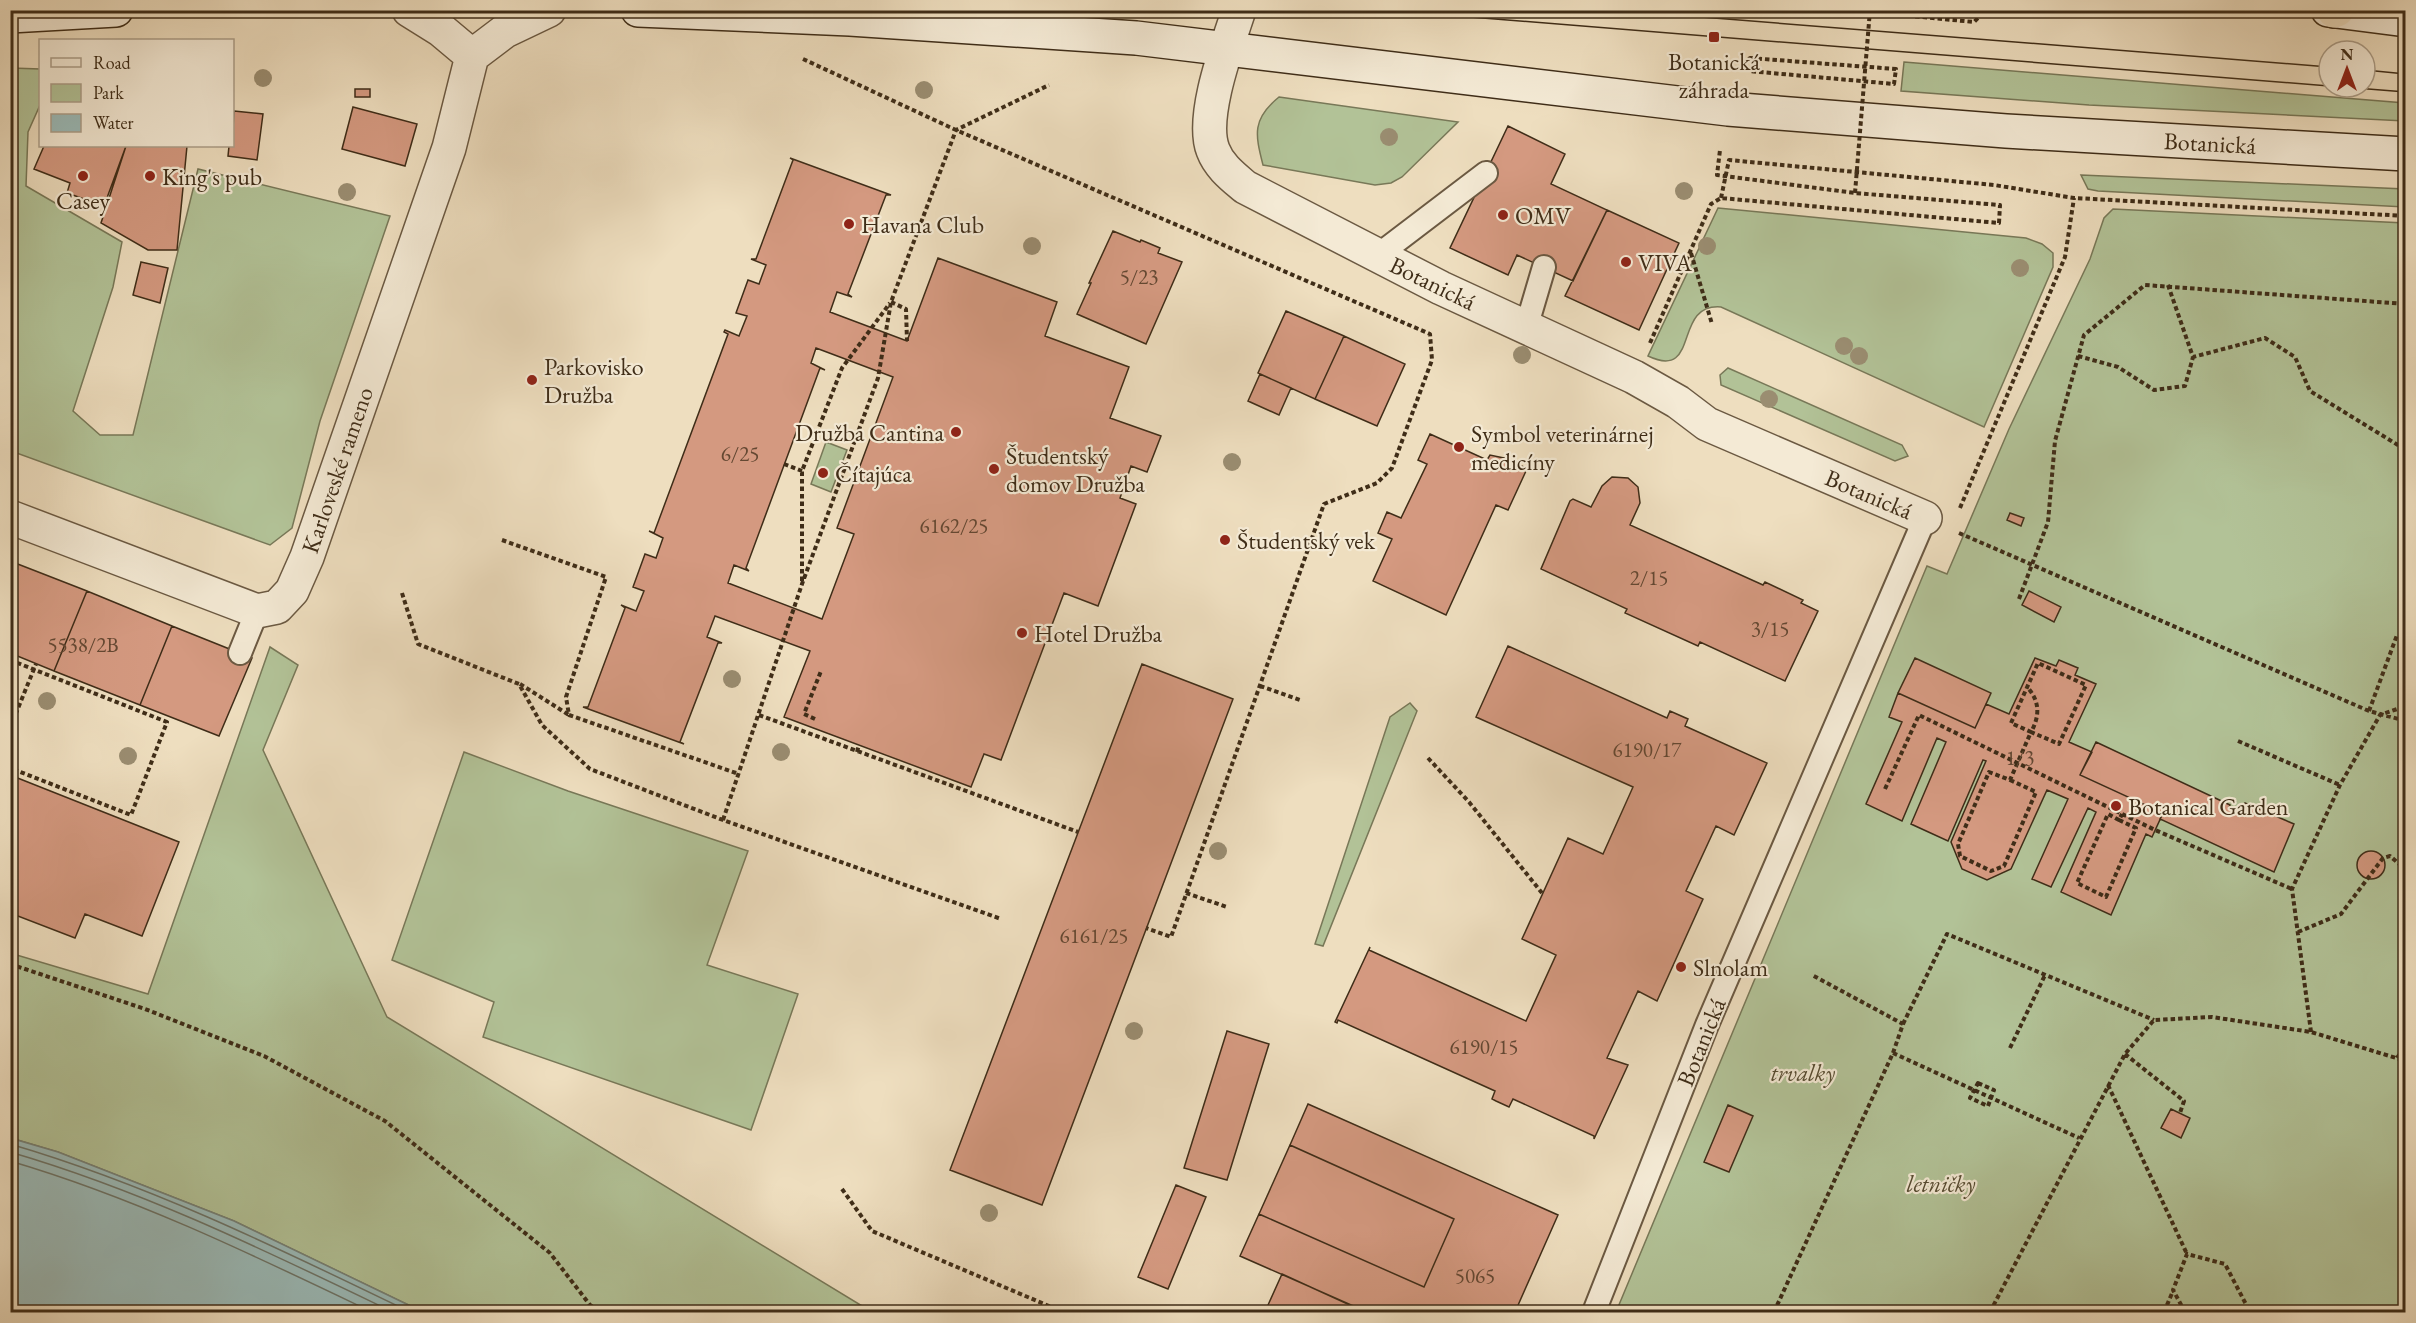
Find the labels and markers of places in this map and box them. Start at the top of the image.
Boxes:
marker: Botanická záhrada [1707,30,1721,44]
place label: Botanická záhrada [1668,46,1761,105]
place label: King's pub [162,161,262,192]
marker: Casey [76,169,90,183]
marker: King's pub [143,169,157,183]
place label: Casey [56,185,111,216]
place label: OMV [1515,200,1572,231]
marker: OMV [1496,208,1510,222]
place label: Havana Club [861,209,984,240]
marker: Havana Club [842,217,856,231]
place label: VIVA [1638,247,1692,278]
marker: VIVA [1619,255,1633,269]
place label: Parkovisko Družba [544,351,644,410]
marker: Parkovisko Družba [525,373,539,387]
place label: Družba Cantina [795,417,944,448]
place label: Symbol veterinárnej medicíny [1471,418,1654,477]
marker: Družba Cantina [949,425,963,439]
place label: Študentský domov Družba [1006,440,1145,499]
marker: Symbol veterinárnej medicíny [1452,440,1466,454]
place label: Čítajúca [835,458,912,489]
marker: Študentský domov Družba [987,462,1001,476]
marker: Čítajúca [816,466,830,480]
place label: Študentský vek [1237,525,1376,556]
marker: Študentský vek [1218,533,1232,547]
place label: Hotel Družba [1034,618,1162,649]
marker: Hotel Družba [1015,626,1029,640]
place label: Botanical Garden [2128,791,2289,822]
marker: Botanical Garden [2109,799,2123,813]
place label: Slnolam [1693,952,1768,983]
marker: Slnolam [1674,960,1688,974]

